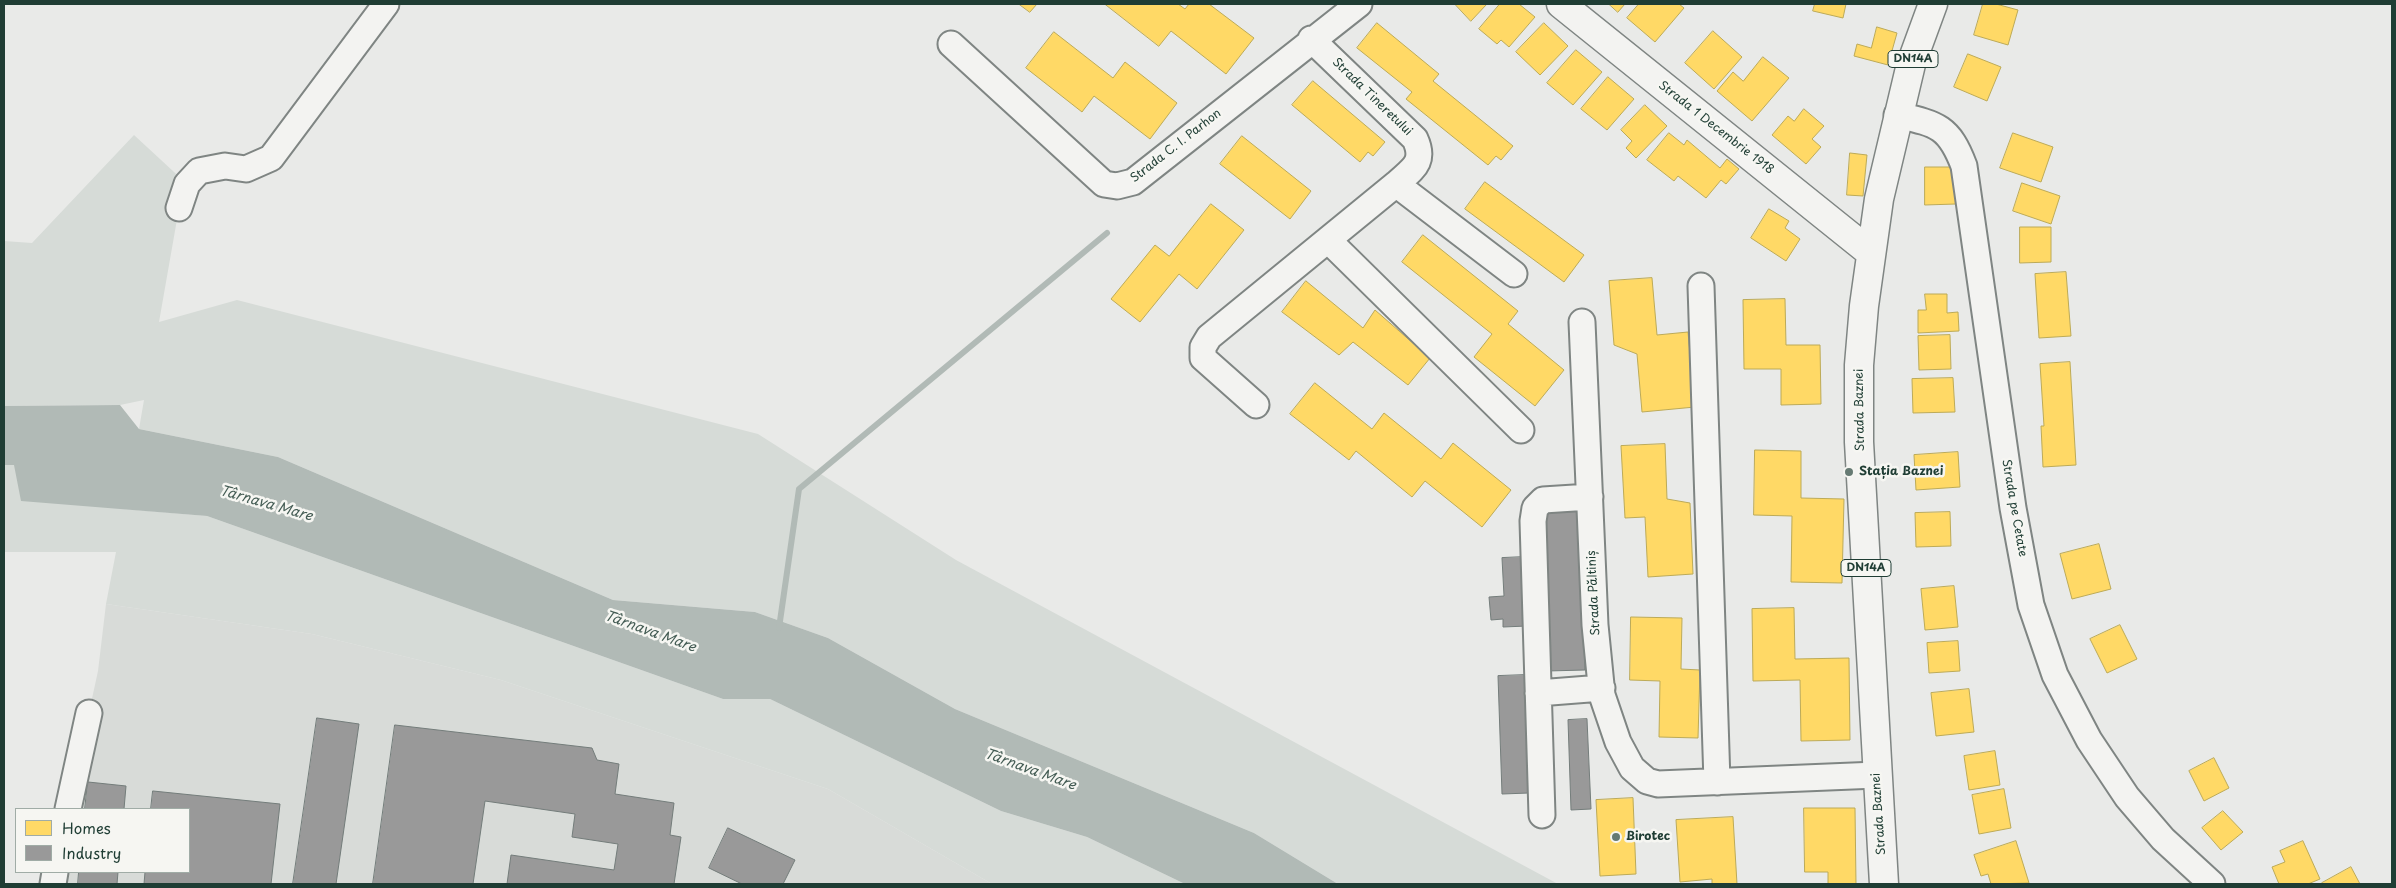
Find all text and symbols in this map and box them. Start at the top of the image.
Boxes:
road number: DN14A [1888,51,1938,68]
street label: Strada Tineretului [1329,55,1415,139]
street label: Strada 1 Decembrie 1918 [1655,78,1777,178]
street label: Strada C. I. Parhon [1128,106,1224,186]
street label: Strada Baznei [1852,369,1868,451]
street label: Strada pe Cetate [1998,458,2030,558]
place label: Stația Baznei [1859,465,1943,479]
marker: Stația Baznei [1843,466,1855,478]
water label: Târnava Mare [218,483,314,525]
street label: Strada Păltiniș [1585,550,1603,636]
road number: DN14A [1841,560,1891,576]
water label: Târnava Mare [602,608,698,656]
water label: Târnava Mare [982,746,1078,794]
street label: Strada Baznei [1869,772,1889,856]
legend [15,808,190,873]
text: Homes [62,816,111,839]
place label: Birotec [1626,830,1670,844]
marker: Birotec [1610,831,1622,843]
text: Industry [62,841,121,864]

